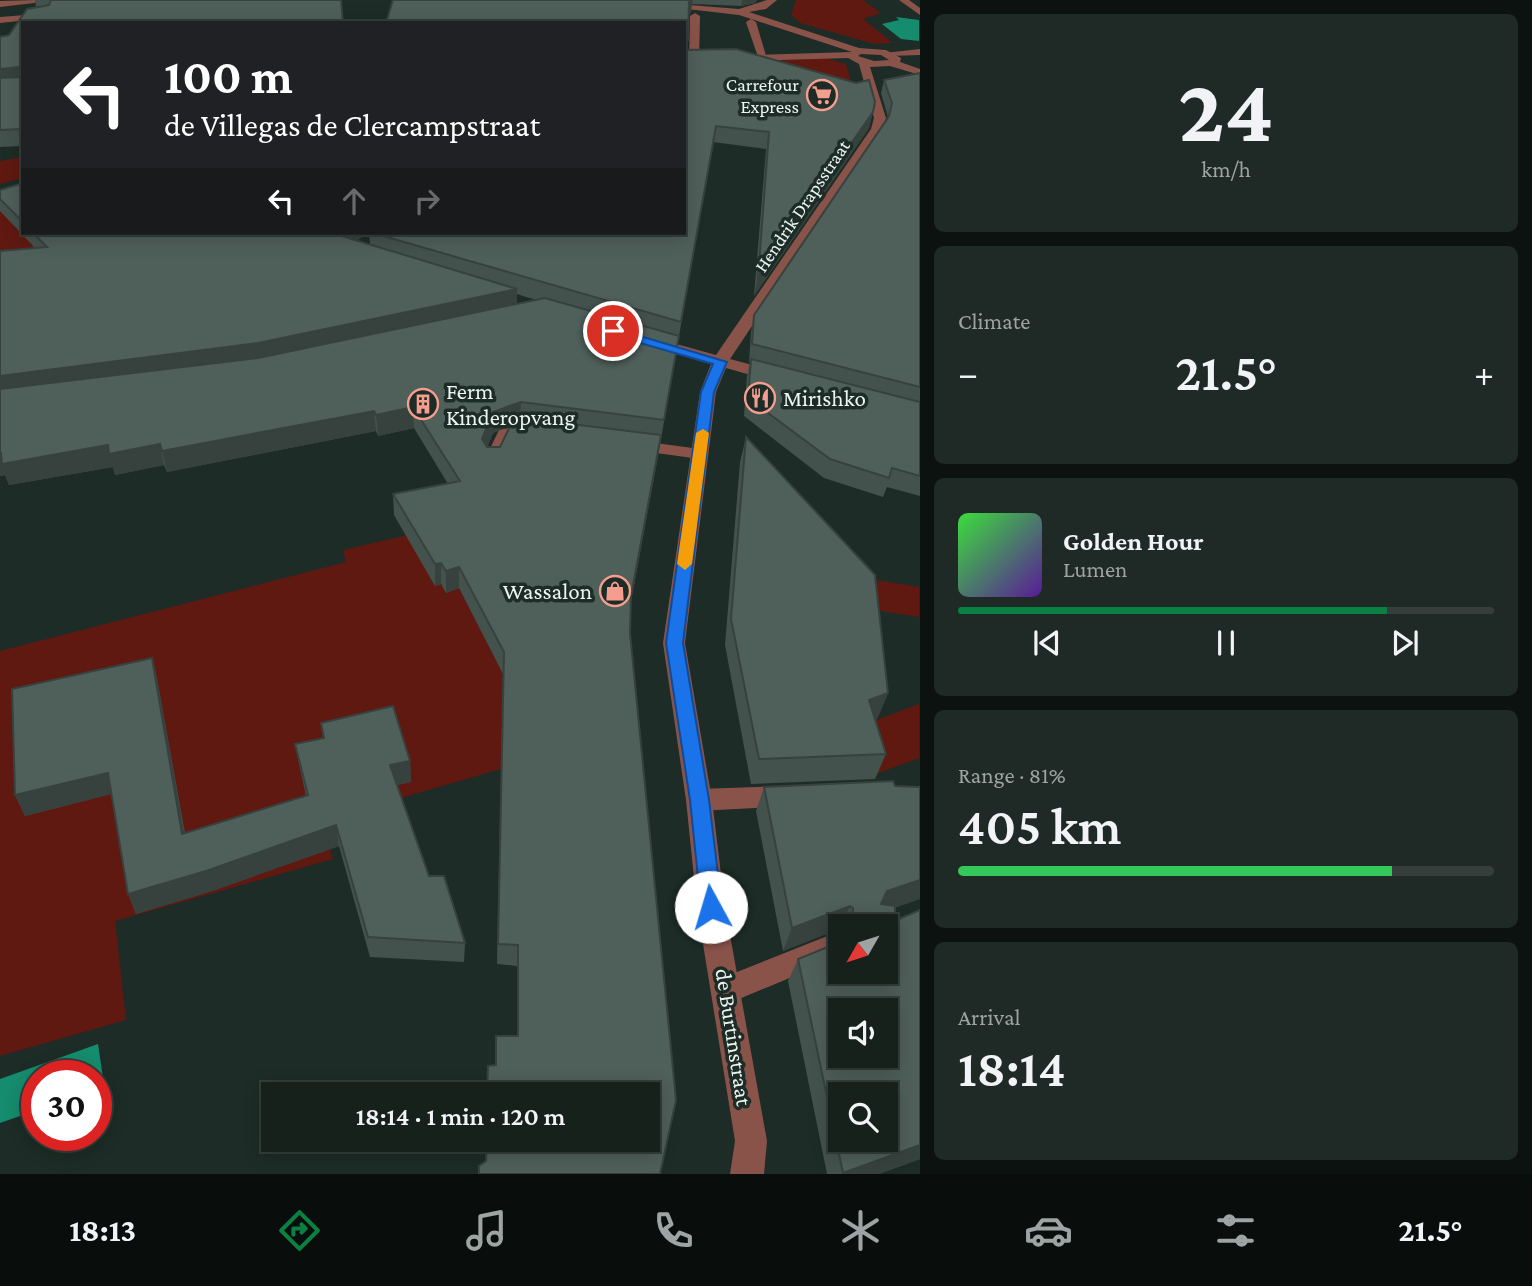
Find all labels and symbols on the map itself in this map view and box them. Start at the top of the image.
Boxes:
place label: Carrefour Express [726,74,799,117]
supermarket icon: Carrefour Express [805,78,839,112]
street label: Hendrik Drapsstraat [750,135,854,276]
pin [583,301,643,361]
place label: Ferm Kinderopvang [446,378,575,430]
restaurant icon: Mirishko [743,381,777,415]
place label: Mirishko [783,385,866,411]
building icon: Ferm Kinderopvang [406,387,440,421]
shop icon: Wassalon [598,574,632,608]
place label: Wassalon [503,578,592,604]
position arrow [674,870,748,944]
north arrow [828,914,898,984]
street label: de Burtinstraat [710,966,758,1108]
speed limit sign: 30 [21,1060,112,1151]

